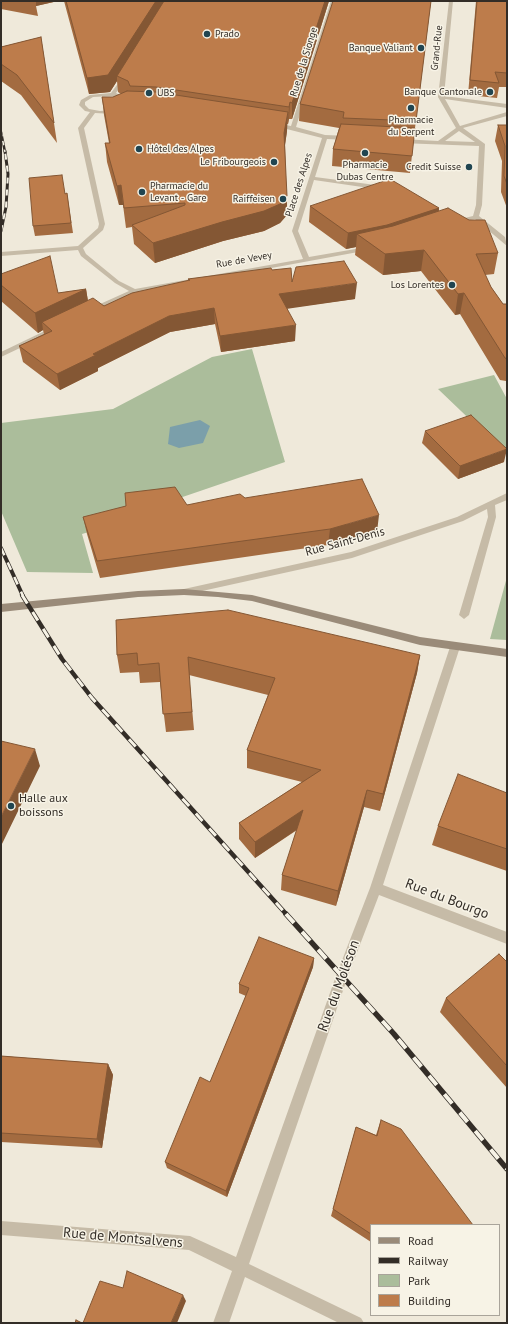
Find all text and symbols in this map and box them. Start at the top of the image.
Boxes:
street label: Grand-Rue [429,25,445,71]
street label: Rue de la Sionge [288,26,320,98]
place label: Prado [215,28,239,40]
marker: Prado [202,29,212,39]
place label: Banque Valiant [349,42,413,54]
marker: Banque Valiant [416,43,426,53]
place label: Banque Cantonale [404,86,482,98]
place label: UBS [157,87,175,99]
marker: Banque Cantonale [485,87,495,97]
marker: UBS [144,88,154,98]
marker: Pharmacie du Serpent [406,103,416,113]
place label: Pharmacie du Serpent [388,114,434,138]
place label: Hôtel des Alpes [147,143,214,155]
marker: Hôtel des Alpes [134,144,144,154]
marker: Pharmacie Dubas Centre [360,148,370,158]
street label: Place des Alpes [283,152,315,218]
place label: Le Fribourgeois [200,156,266,168]
marker: Le Fribourgeois [269,157,279,167]
place label: Pharmacie Dubas Centre [337,159,393,182]
place label: Credit Suisse [406,161,461,173]
marker: Credit Suisse [464,162,474,172]
place label: Pharmacie du Levant - Gare [150,180,208,204]
marker: Pharmacie du Levant - Gare [137,187,147,197]
place label: Raiffeisen [233,193,275,205]
marker: Raiffeisen [278,194,288,204]
street label: Rue de Vevey [215,249,273,271]
place label: Los Lorentes [391,279,444,291]
marker: Los Lorentes [447,280,457,290]
street label: Rue Saint-Denis [304,524,386,560]
place label: Halle aux boissons [19,792,68,820]
marker: Halle aux boissons [6,801,16,811]
street label: Rue du Bourgo [403,875,491,923]
street label: Rue du Moléson [315,938,363,1034]
street label: Rue de Montsalvens [62,1224,184,1252]
legend [370,1224,500,1316]
text: Road [408,1233,433,1248]
text: Railway [408,1253,448,1268]
text: Park [408,1273,430,1288]
text: Building [408,1293,451,1308]

